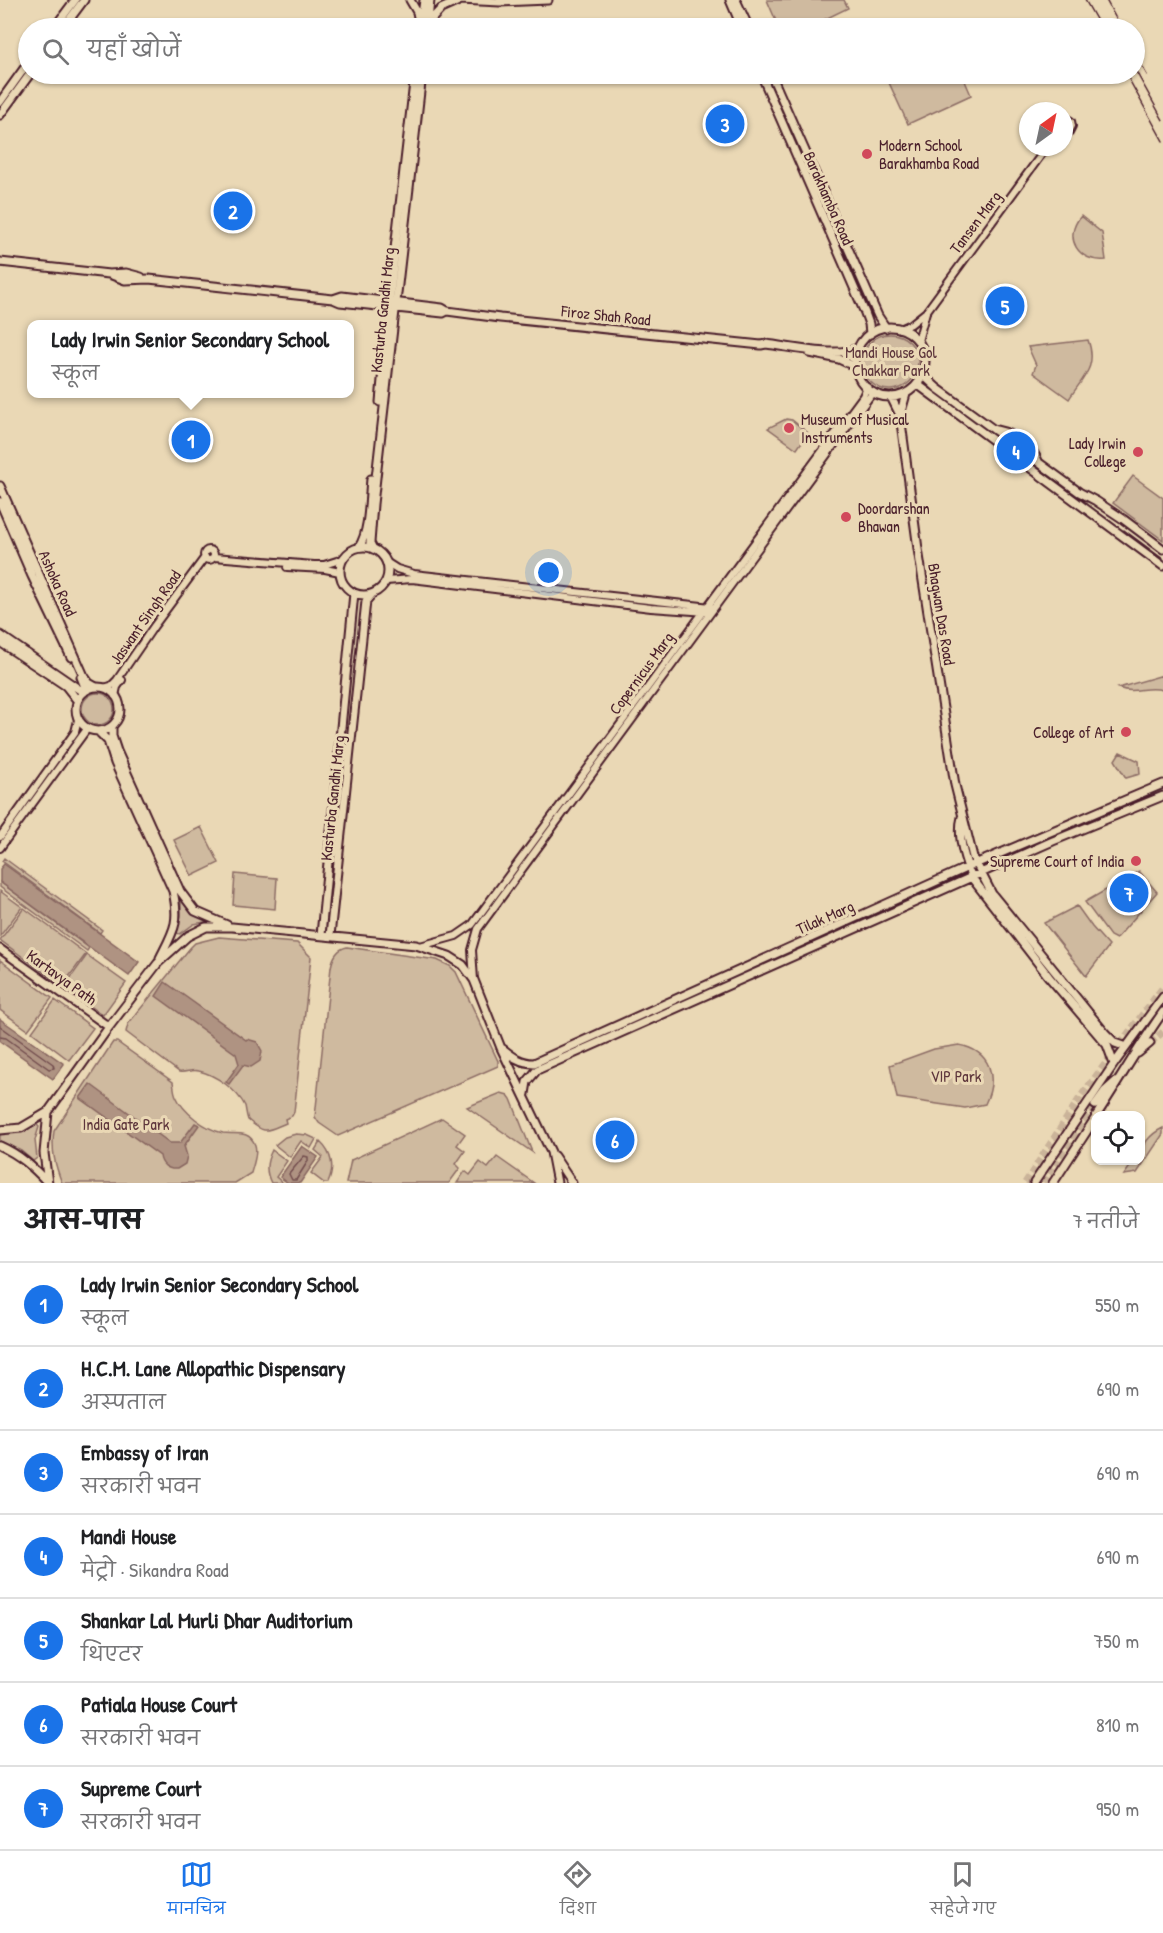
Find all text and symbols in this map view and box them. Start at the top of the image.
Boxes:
search box [18,18,1145,84]
text: यहाँ खोजें [87,34,181,64]
icon: search [39,35,72,68]
pin: 3 [706,102,744,146]
north arrow [1019,102,1073,156]
place label: Modern School Barakhamba Road [879,134,979,174]
marker: Modern School Barakhamba Road [860,147,874,161]
street label: Barakhamba Road [799,148,859,248]
street label: Tansen Marg [944,186,1006,258]
pin: 2 [214,188,252,234]
street label: Kasturba Gandhi Marg [364,246,400,374]
pin: 5 [986,284,1024,328]
street label: Firoz Shah Road [559,299,652,331]
popup [27,320,354,398]
text: Lady Irwin Senior Secondary School [52,324,329,354]
park label: Mandi House Gol Chakkar Park [845,341,937,381]
text: स्कूल [52,359,99,386]
place label: Museum of Musical Instruments [801,408,909,448]
pin: 1 [172,418,210,462]
marker: Museum of Musical Instruments [782,421,796,435]
pin: 4 [996,428,1036,474]
place label: Lady Irwin College [1069,432,1127,472]
marker: Lady Irwin College [1131,445,1145,459]
place label: Doordarshan Bhawan [858,497,930,537]
marker: Doordarshan Bhawan [839,510,853,524]
street label: Ashoka Road [34,547,82,619]
your location [534,558,563,587]
street label: Bhagwan Das Road [923,562,961,666]
street label: Jaswant Singh Road [104,565,186,669]
street label: Copernicus Marg [604,627,678,719]
place label: College of Art [1033,721,1114,743]
marker: College of Art [1119,725,1133,739]
street label: Kasturba Gandhi Marg [314,734,350,862]
place label: Supreme Court of India [990,850,1124,872]
marker: Supreme Court of India [1129,854,1143,868]
pin: 7 [1110,870,1148,916]
street label: Tilak Marg [793,895,857,939]
street label: Kartavya Path [22,944,102,1010]
park label: VIP Park [931,1065,982,1087]
map controls [1091,1111,1145,1165]
button: locate [1091,1111,1145,1165]
park label: India Gate Park [82,1113,170,1135]
pin: 6 [596,1118,634,1162]
text: आस-पास [24,1202,143,1237]
text: 7 नतीजे [1073,1207,1139,1234]
text: Lady Irwin Senior Secondary School [81,1269,358,1299]
text: 1 [40,1291,47,1318]
text: 550 m [1095,1291,1139,1318]
text: स्कूल [81,1304,129,1331]
text: H.C.M. Lane Allopathic Dispensary [81,1353,346,1383]
text: 2 [39,1375,48,1402]
text: 690 m [1097,1375,1139,1402]
text: अस्पताल [81,1388,166,1415]
text: Embassy of Iran [81,1437,209,1467]
text: 3 [39,1459,48,1486]
text: 690 m [1097,1459,1139,1486]
text: सरकारी भवन [81,1472,200,1499]
text: Mandi House [81,1521,176,1551]
text: 4 [40,1543,47,1570]
text: 690 m [1097,1543,1139,1570]
text: मेट्रो · Sikandra Road [81,1556,229,1583]
text: Shankar Lal Murli Dhar Auditorium [81,1605,353,1635]
text: 5 [39,1627,48,1654]
text: 750 m [1093,1627,1139,1654]
text: थिएटर [81,1640,142,1667]
text: Patiala House Court [81,1689,237,1719]
text: 6 [40,1711,47,1738]
text: 810 m [1096,1711,1139,1738]
text: सरकारी भवन [81,1724,200,1751]
text: Supreme Court [81,1773,201,1803]
text: 7 [39,1795,48,1822]
text: 950 m [1096,1795,1139,1822]
text: सरकारी भवन [81,1808,200,1835]
tab: मानचित्र [167,1858,226,1926]
tab: दिशा [560,1858,596,1926]
tab: सहेजे गए [930,1858,996,1926]

